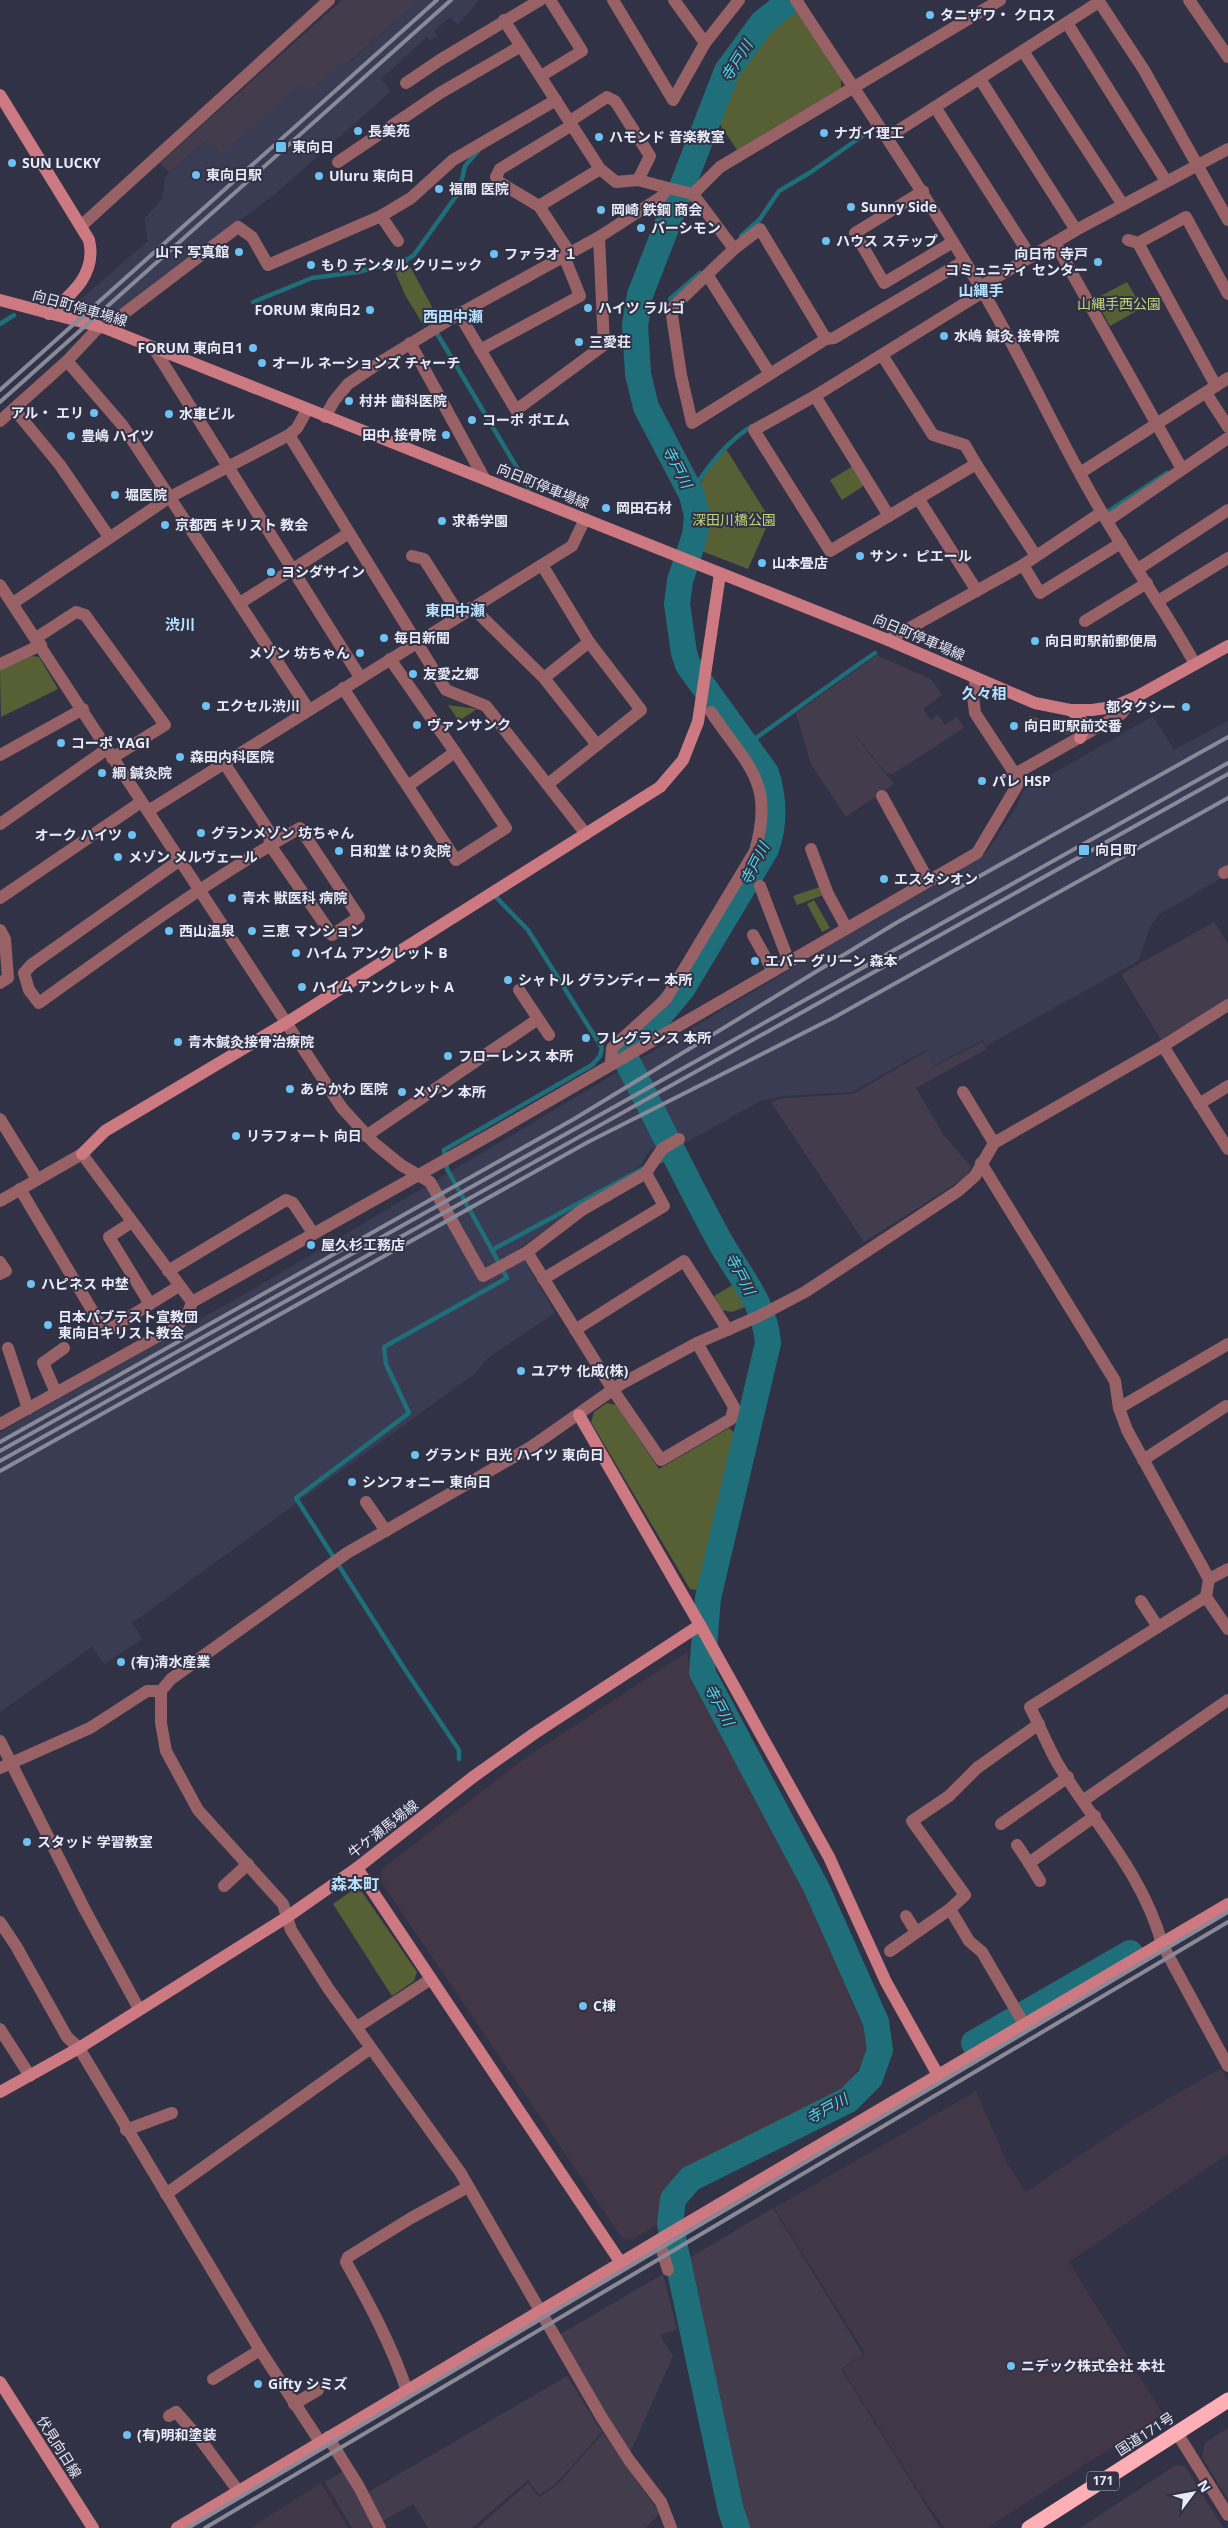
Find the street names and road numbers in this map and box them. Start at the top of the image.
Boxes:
street label: 向日町停車場線 [30,285,130,330]
street label: 向日町停車場線 [494,458,592,513]
street label: 向日町停車場線 [870,609,968,664]
street label: 牛ケ瀬馬場線 [344,1795,422,1862]
street label: 国道171号 [1112,2408,1178,2460]
street label: 伏見向日線 [33,2412,86,2481]
road number: 171 [1087,2472,1119,2490]

